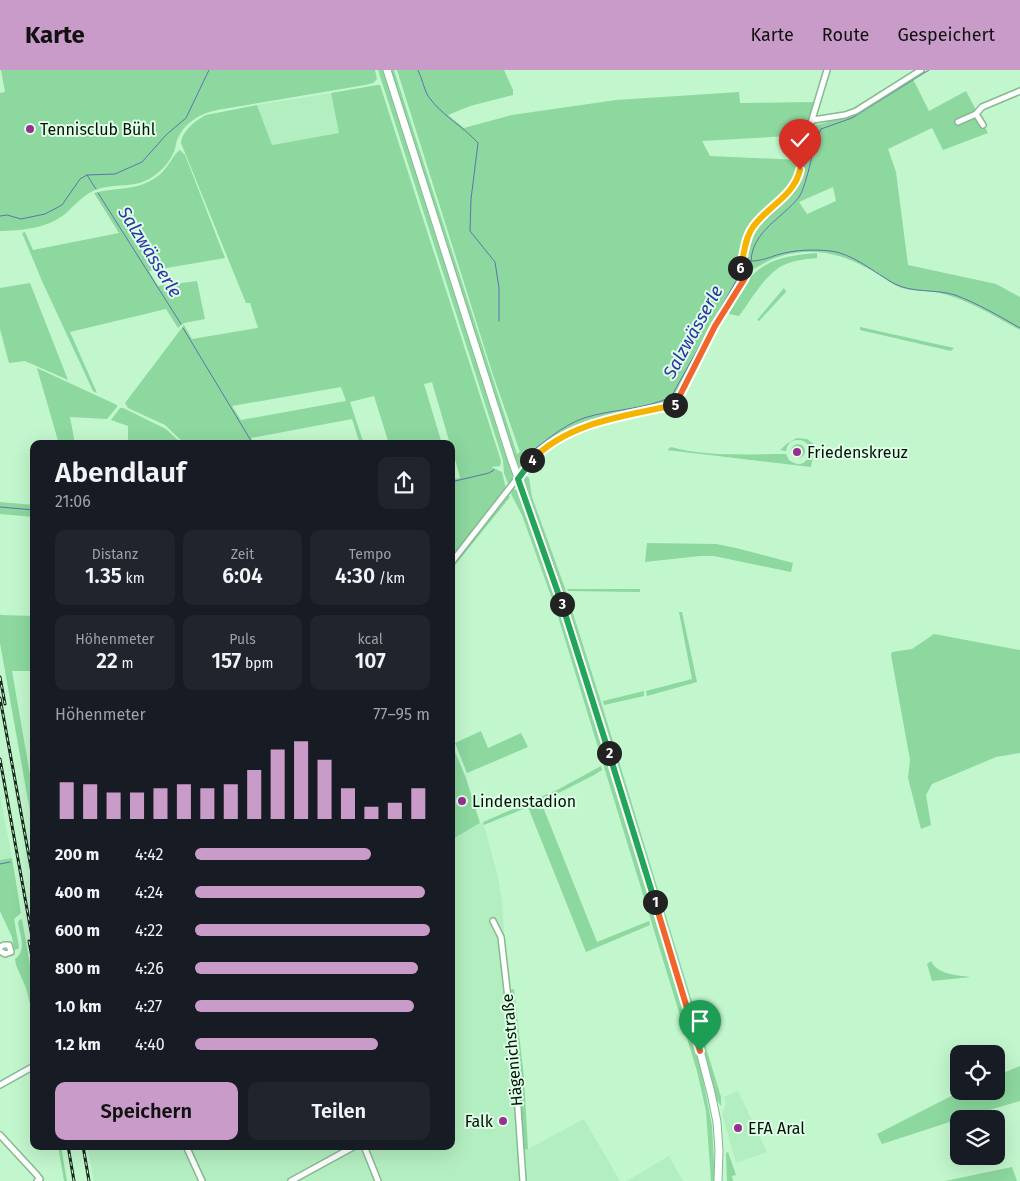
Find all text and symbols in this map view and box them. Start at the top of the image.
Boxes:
text: Karte [25,21,85,49]
text: Karte [751,24,794,46]
text: Route [822,24,869,46]
text: Gespeichert [897,24,995,46]
pin [779,119,821,170]
place label: Tennisclub Bühl [40,120,156,139]
marker: Tennisclub Bühl [24,123,36,135]
icon: check [786,126,814,154]
water label: Salzwässerle [113,202,187,302]
pin: 6 [728,256,752,280]
text: 6 [737,260,744,277]
water label: Salzwässerle [658,282,728,383]
pin: 5 [662,392,688,418]
text: 5 [672,397,679,414]
place label: Friedenskreuz [807,443,908,462]
marker: Friedenskreuz [791,446,803,458]
pin: 4 [520,448,544,472]
text: 4 [529,452,536,469]
text: Abendlauf [55,456,186,489]
button: share [378,457,430,509]
text: 21:06 [55,492,91,511]
text: Distanz [92,546,138,563]
text: Zeit [231,546,254,563]
text: Tempo [349,546,391,563]
text: 1.35 [85,563,122,589]
text: 6:04 [222,563,263,589]
text: 4:30 [335,563,375,589]
text: km [122,570,145,587]
text: /km [375,570,405,587]
pin: 3 [550,592,574,616]
text: 3 [559,596,566,613]
text: Höhenmeter [75,631,154,648]
text: Puls [229,631,256,648]
text: kcal [358,631,383,648]
text: 22 [96,648,118,674]
text: 157 [211,648,241,674]
text: 107 [355,648,386,674]
text: m [118,655,133,672]
text: bpm [241,655,274,672]
text: Höhenmeter [55,705,146,724]
text: 77–95 m [373,705,430,724]
pin: 2 [596,740,622,766]
text: 2 [606,745,613,762]
place label: Lindenstadion [472,792,576,811]
marker: Lindenstadion [456,795,468,807]
text: 200 m [55,845,99,864]
text: 4:42 [135,845,163,864]
text: 400 m [55,883,100,902]
text: 4:24 [135,883,163,902]
pin: 1 [642,890,668,914]
text: 1 [652,894,659,911]
text: 600 m [55,921,100,940]
text: 4:22 [135,921,163,940]
text: 800 m [55,959,100,978]
text: 4:26 [135,959,164,978]
street label: Hägenichstraße [498,993,526,1107]
text: 1.0 km [55,997,102,1016]
text: 4:27 [135,997,162,1016]
pin [679,1000,721,1051]
icon: arrive [686,1007,714,1035]
text: 1.2 km [55,1035,101,1054]
text: 4:40 [135,1035,165,1054]
map controls [950,1045,1005,1165]
button: locate [950,1045,1005,1100]
button: Speichern [55,1082,238,1140]
button: Teilen [248,1082,430,1140]
button: layers [950,1110,1005,1165]
place label: Falk [465,1112,494,1131]
marker: Falk [497,1115,509,1127]
place label: EFA Aral [748,1119,805,1138]
marker: EFA Aral [732,1122,744,1134]

